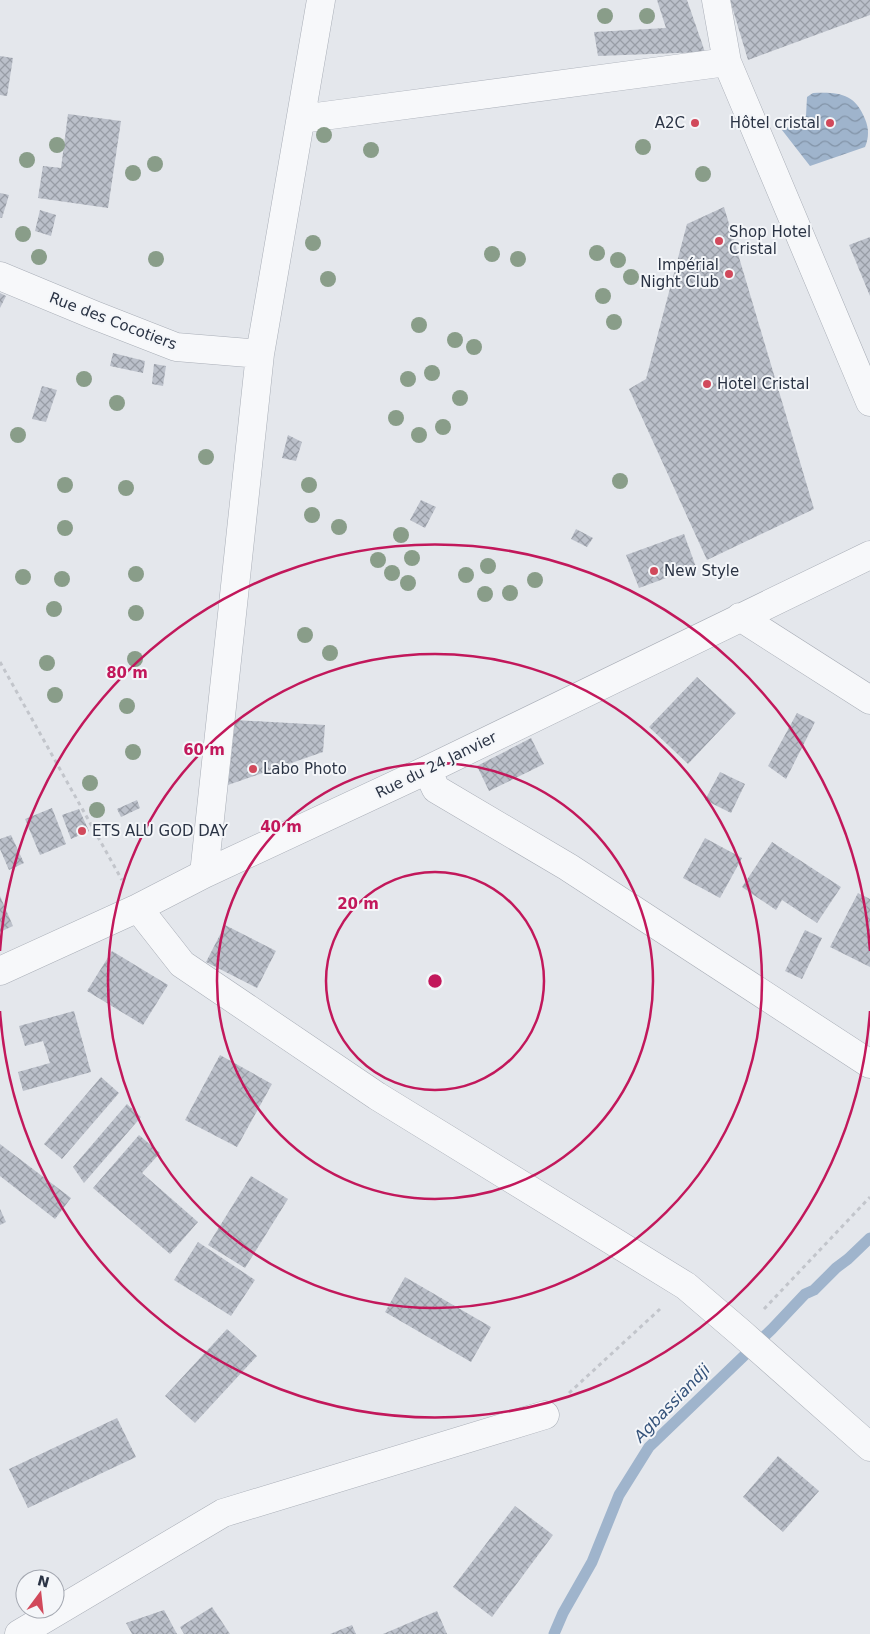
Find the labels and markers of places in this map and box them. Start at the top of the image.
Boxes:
place label: A2C [655,114,685,132]
place label: Hôtel cristal [730,114,820,132]
marker: A2C [689,117,701,129]
marker: Hôtel cristal [824,117,836,129]
place label: Shop Hotel Cristal [729,223,811,258]
marker: Shop Hotel Cristal [713,235,725,247]
place label: Impérial Night Club [640,256,719,291]
marker: Impérial Night Club [723,268,735,280]
place label: Hotel Cristal [717,375,809,393]
marker: Hotel Cristal [701,378,713,390]
place label: New Style [664,562,739,580]
marker: New Style [648,565,660,577]
place label: Labo Photo [263,760,347,778]
marker: Labo Photo [247,763,259,775]
place label: ETS ALU GOD DAY [92,822,229,840]
marker: ETS ALU GOD DAY [76,825,88,837]
centre of rings [426,972,444,990]

